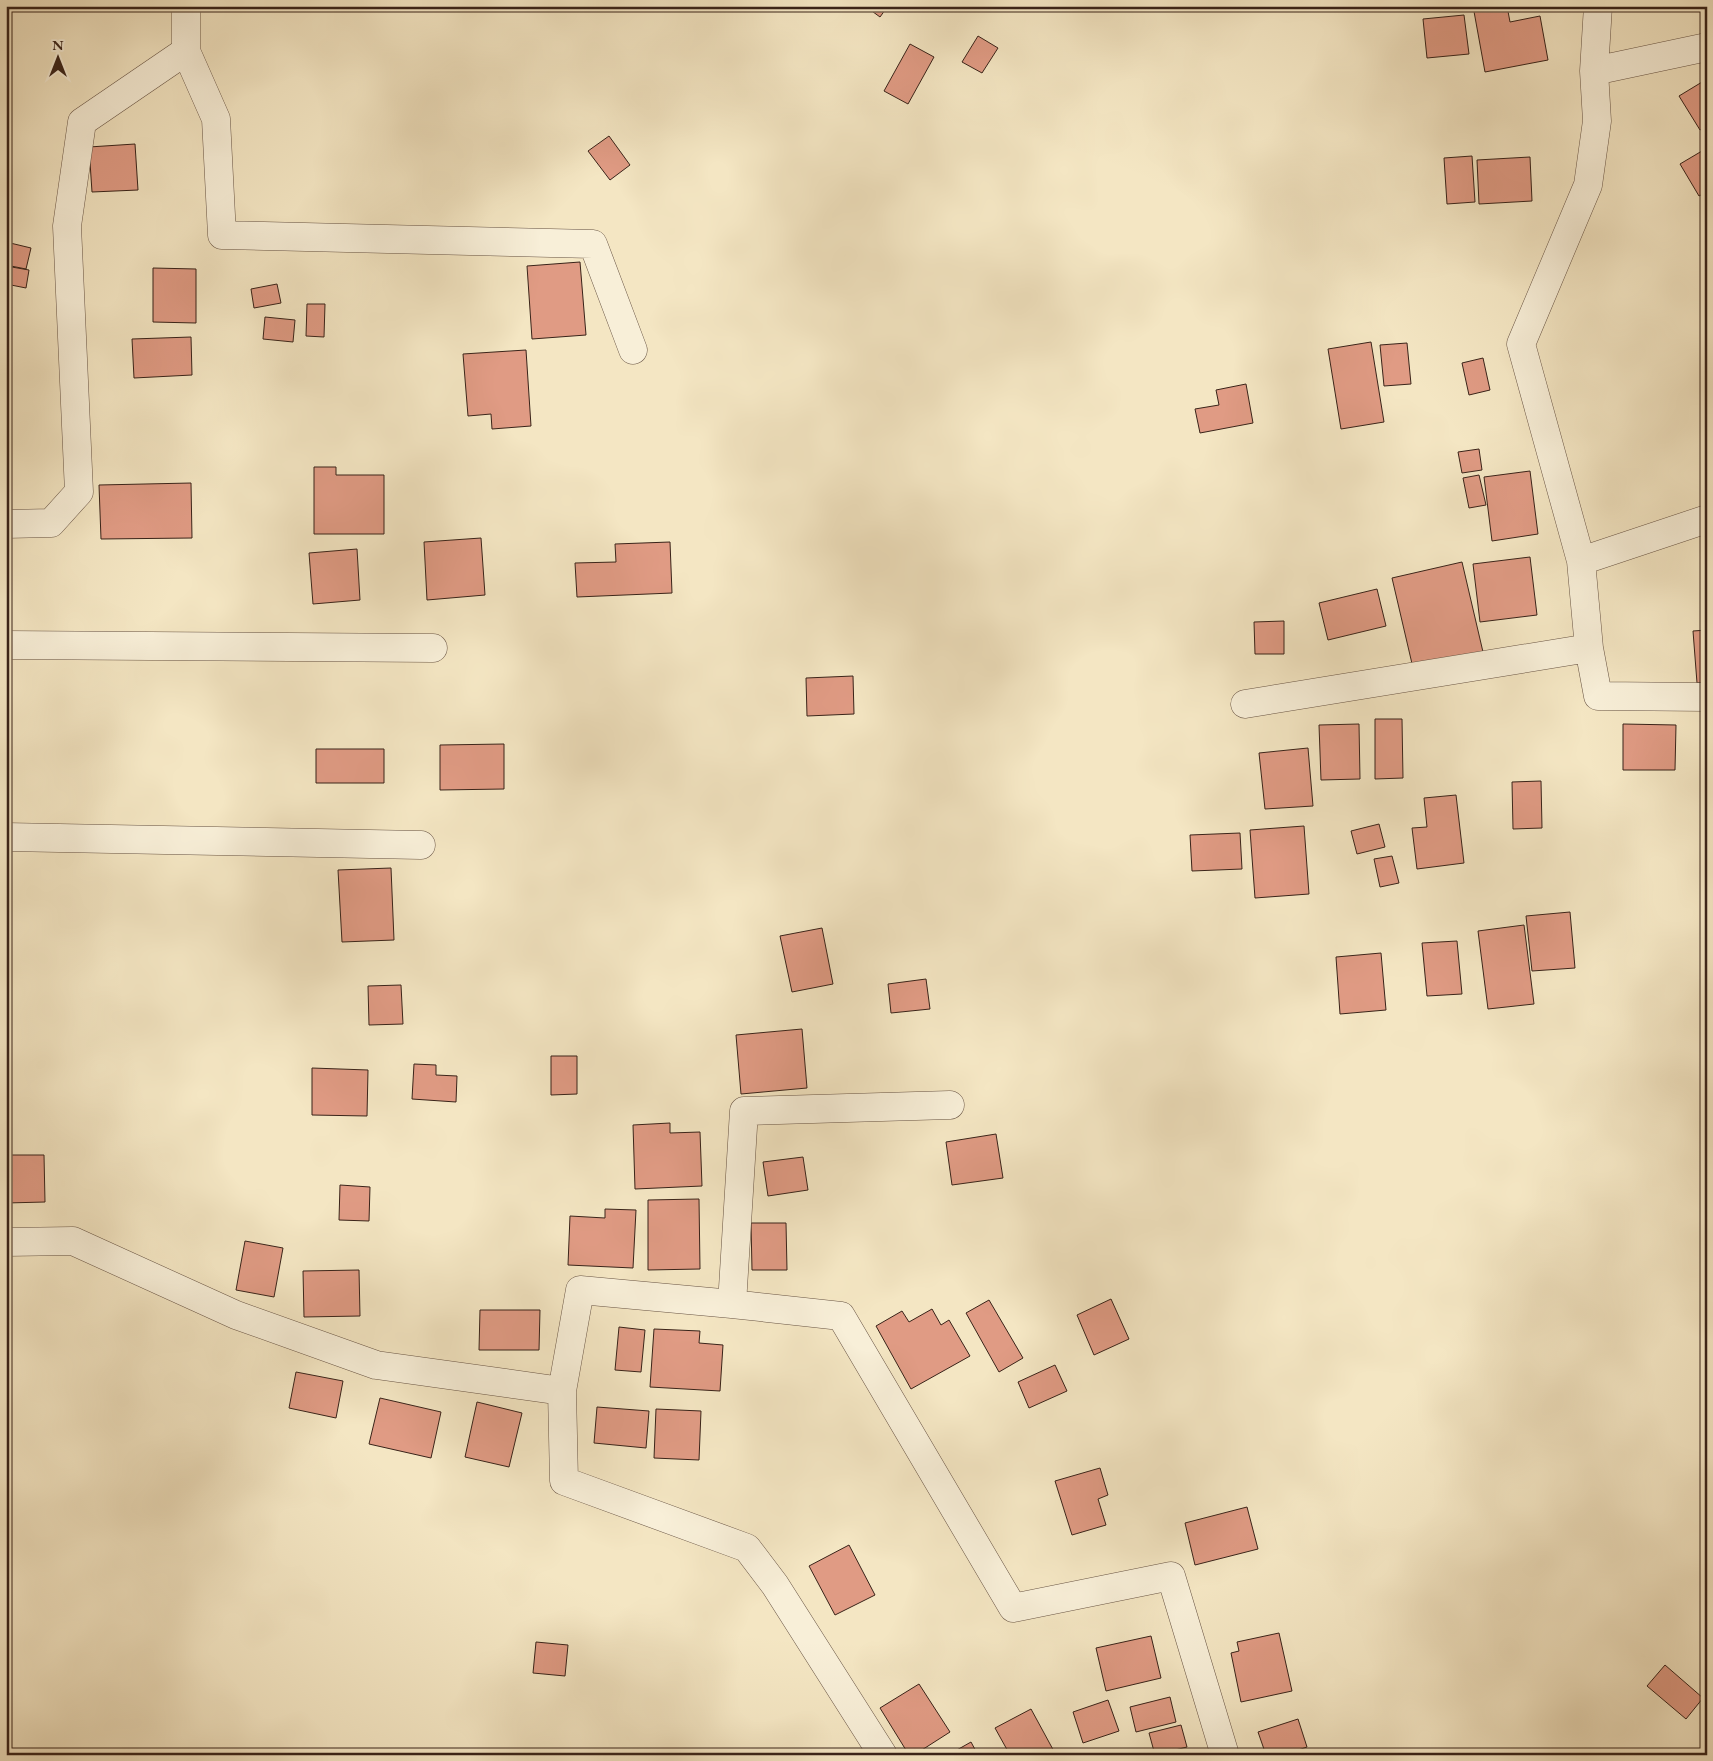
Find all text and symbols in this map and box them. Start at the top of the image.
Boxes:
north arrow [32,32,82,82]
text: N [52,36,64,54]

